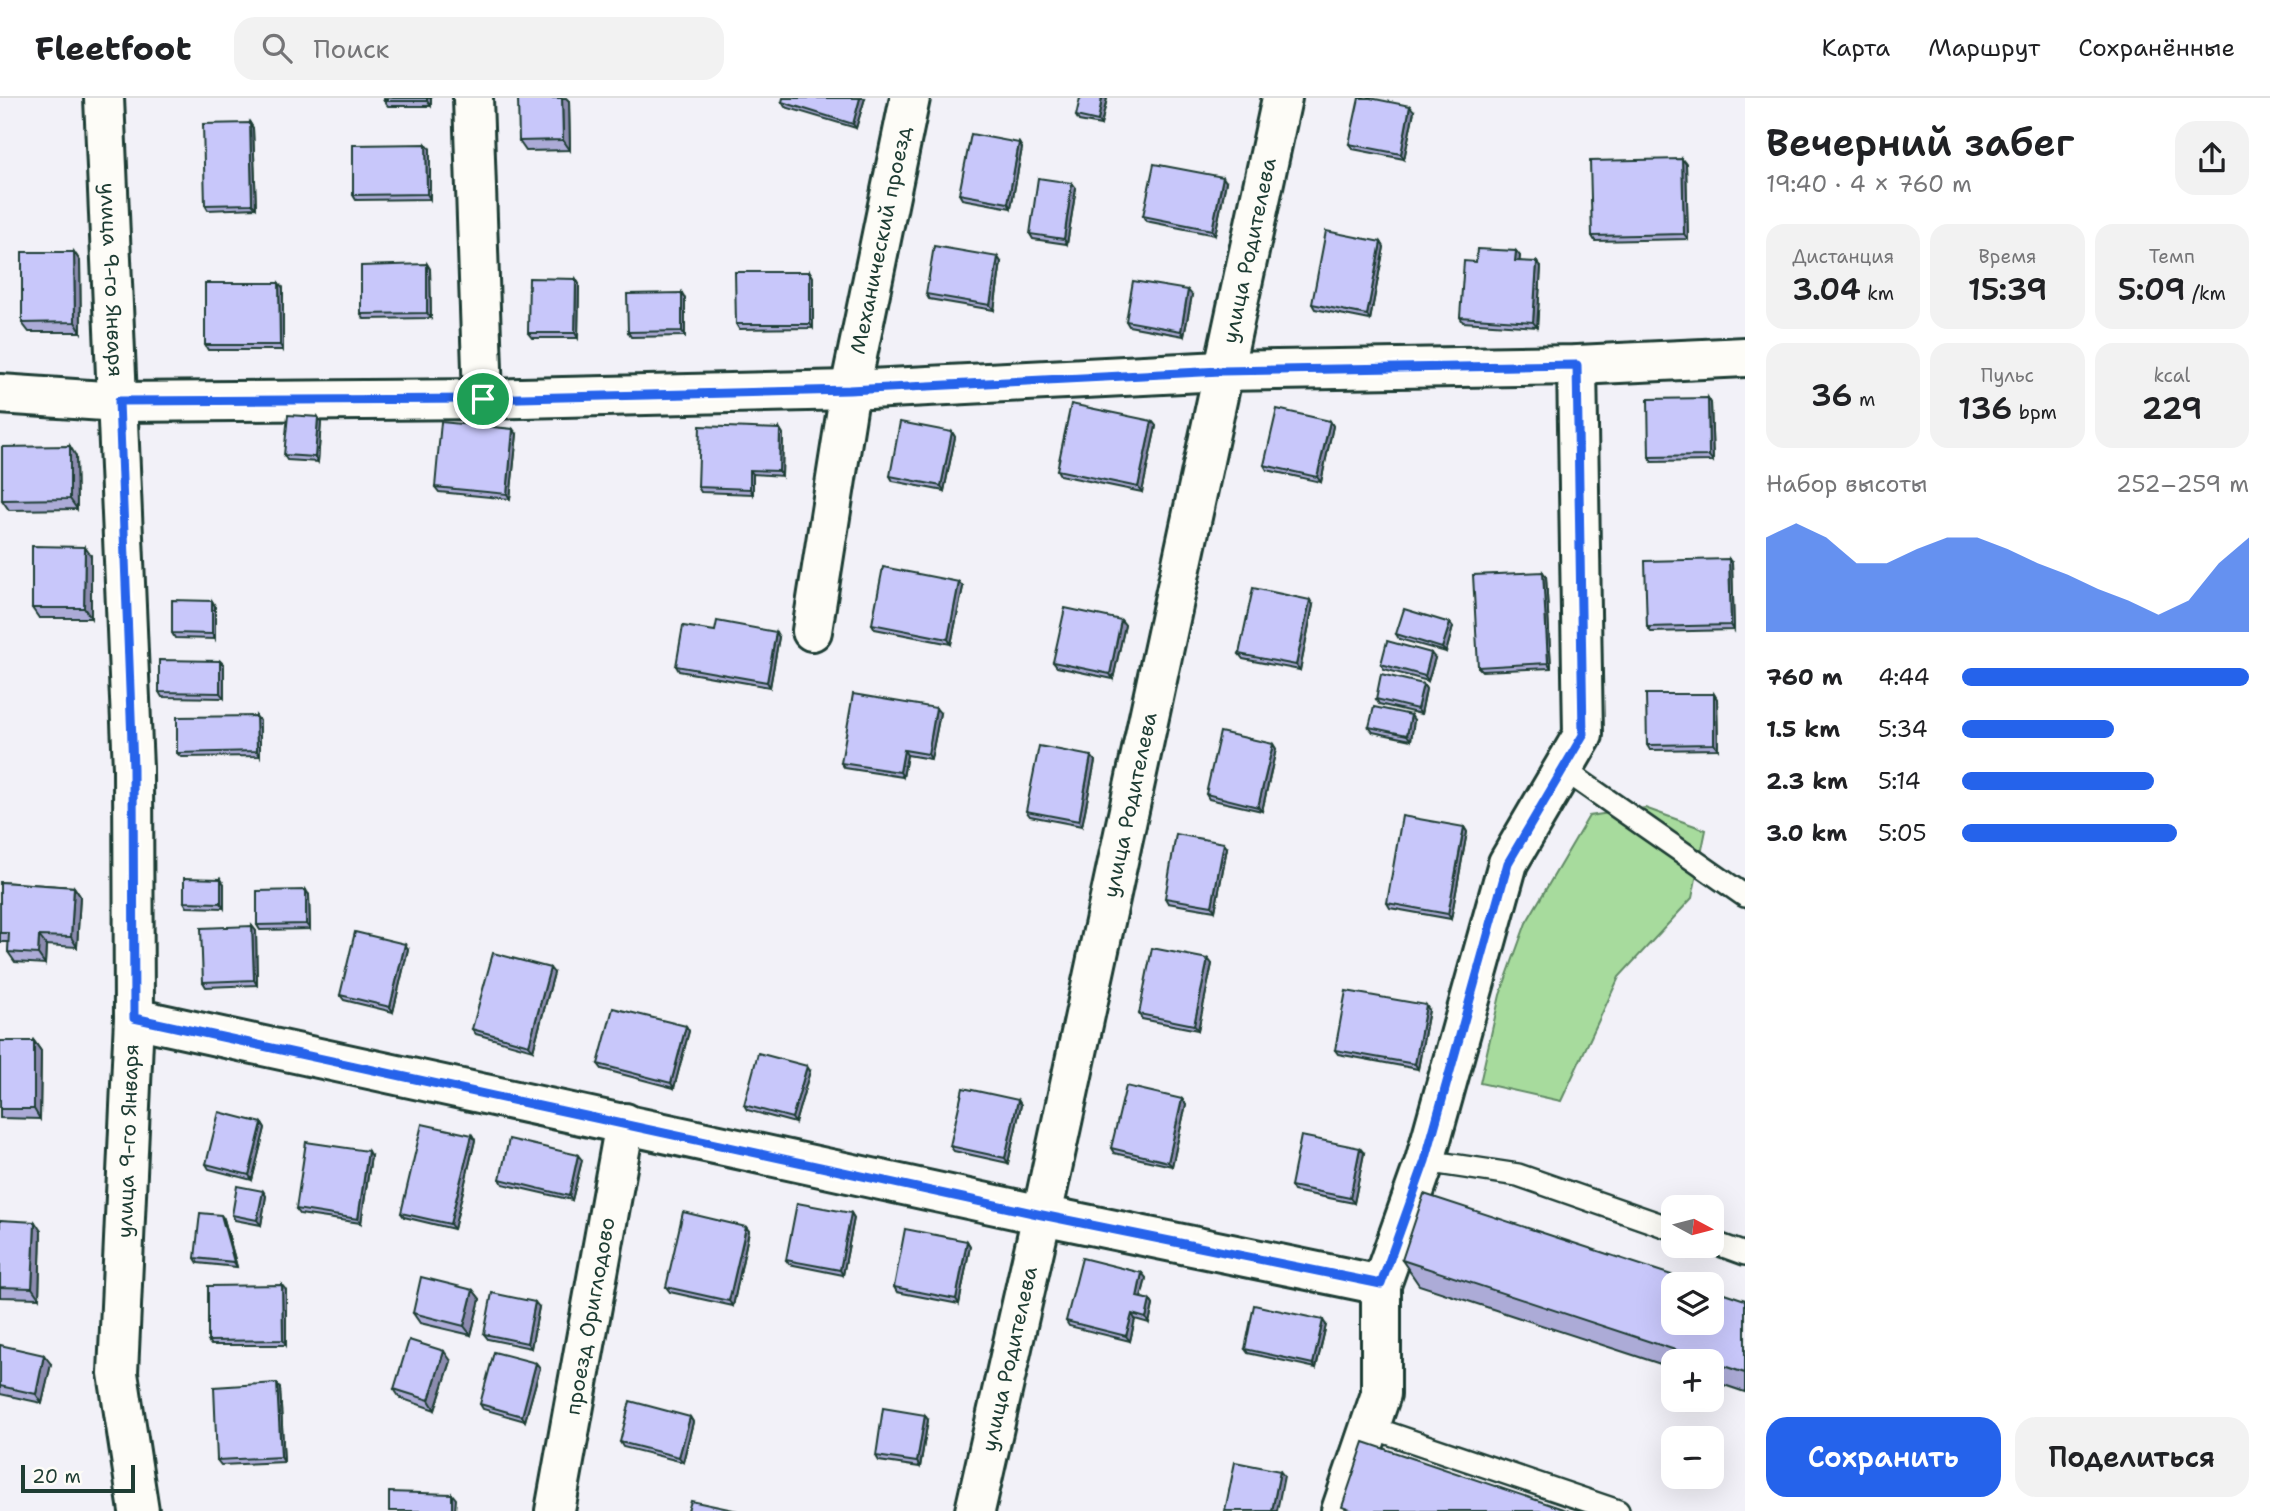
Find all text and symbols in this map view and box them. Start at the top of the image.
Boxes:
search box [234,17,724,80]
text: Fleetfoot [35,26,192,71]
icon: search [258,29,296,67]
text: Поиск [314,31,389,66]
text: Карта [1822,32,1890,64]
text: Маршрут [1928,32,2040,64]
text: Сохранённые [2078,32,2235,64]
text: Вечерний забег [1766,117,2074,168]
button: share [2175,121,2249,195]
street label: Механический проезд [844,124,918,357]
street label: улица Родителева [1216,155,1283,346]
text: 19:40 · 4 × 760 m [1766,169,1972,199]
street label: улица 9-го Января [94,182,130,378]
text: Дистанция [1792,244,1894,269]
text: Время [1979,244,2036,269]
text: Темп [2149,244,2195,269]
text: 3.04 [1792,269,1861,310]
text: 15:39 [1968,269,2047,310]
text: 5:09 [2118,269,2185,310]
text: km [1861,281,1894,306]
text: /km [2185,281,2226,306]
text: Пульс [1981,363,2034,388]
text: kcal [2153,363,2190,388]
pin [453,369,513,429]
text: 36 [1811,375,1853,416]
icon: arrive [464,380,502,418]
text: m [1853,387,1875,412]
text: 136 [1958,388,2012,429]
text: 229 [2141,388,2202,429]
text: bpm [2012,400,2057,425]
text: Набор высоты [1766,469,1927,499]
text: 252–259 m [2116,469,2249,499]
text: 760 m [1766,662,1843,692]
text: 4:44 [1878,662,1930,692]
street label: улица Родителева [1097,709,1164,900]
text: 1.5 km [1766,714,1840,744]
text: 5:34 [1878,714,1928,744]
text: 2.3 km [1766,766,1848,796]
text: 5:14 [1878,766,1921,796]
text: 3.0 km [1766,818,1847,848]
text: 5:05 [1878,818,1927,848]
street label: улица 9-го Января [111,1043,145,1239]
north arrow [1661,1195,1724,1258]
map controls [1661,1195,1724,1489]
street label: проезд Ориглодово [559,1215,622,1417]
street label: улица Родителева [975,1264,1044,1454]
button: layers [1661,1272,1724,1335]
button: + [1661,1349,1724,1412]
button: Сохранить [1766,1417,2001,1497]
button: Поделиться [2015,1417,2249,1497]
button: − [1661,1426,1724,1489]
scale bar [21,1462,135,1494]
text: 20 m [32,1464,81,1489]

